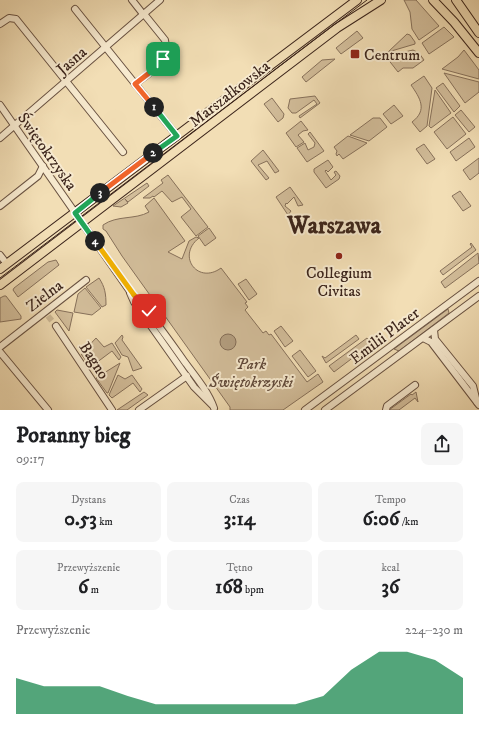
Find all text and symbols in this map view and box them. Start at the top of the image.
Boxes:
street label: Jasna [51,42,91,81]
pin [146,42,180,76]
place label: Centrum [364,45,420,65]
icon: arrive [152,48,174,70]
marker: Centrum [349,48,361,60]
street label: Marszałkowska [185,56,274,132]
pin: 1 [144,97,164,117]
text: 1 [152,100,156,114]
street label: Świętokrzyska [13,109,81,195]
pin: 2 [143,143,163,163]
text: 2 [150,146,156,160]
pin: 3 [90,183,110,203]
text: 3 [98,186,102,200]
district label: Warszawa [286,211,382,241]
pin: 4 [85,231,105,251]
text: 4 [92,234,98,248]
marker: Collegium Civitas [334,251,344,261]
place label: Collegium Civitas [306,263,372,301]
street label: Zielna [22,275,67,316]
pin [132,294,166,328]
icon: check [138,300,160,322]
street label: Emilii Plater [346,303,424,369]
street label: Bagno [75,338,114,383]
park label: Park Świętokrzyski [208,354,294,392]
text: Poranny bieg [16,422,130,449]
button: share [421,423,463,465]
text: 09:17 [16,451,45,467]
text: Dystans [71,493,106,507]
text: Czas [229,493,250,507]
text: Tempo [375,493,406,507]
text: 0.53 [64,507,97,532]
text: 3:14 [224,507,255,532]
text: 6:06 [363,507,399,532]
text: km [97,515,113,529]
text: /km [399,515,418,529]
text: Przewyższenie [57,561,120,575]
text: Tętno [226,561,253,575]
text: kcal [381,561,400,575]
text: 6 [78,575,88,600]
text: 168 [215,575,243,600]
text: 36 [382,575,399,600]
text: m [88,583,99,597]
text: bpm [243,583,264,597]
text: Przewyższenie [16,622,90,638]
text: 224–230 m [405,622,463,638]

